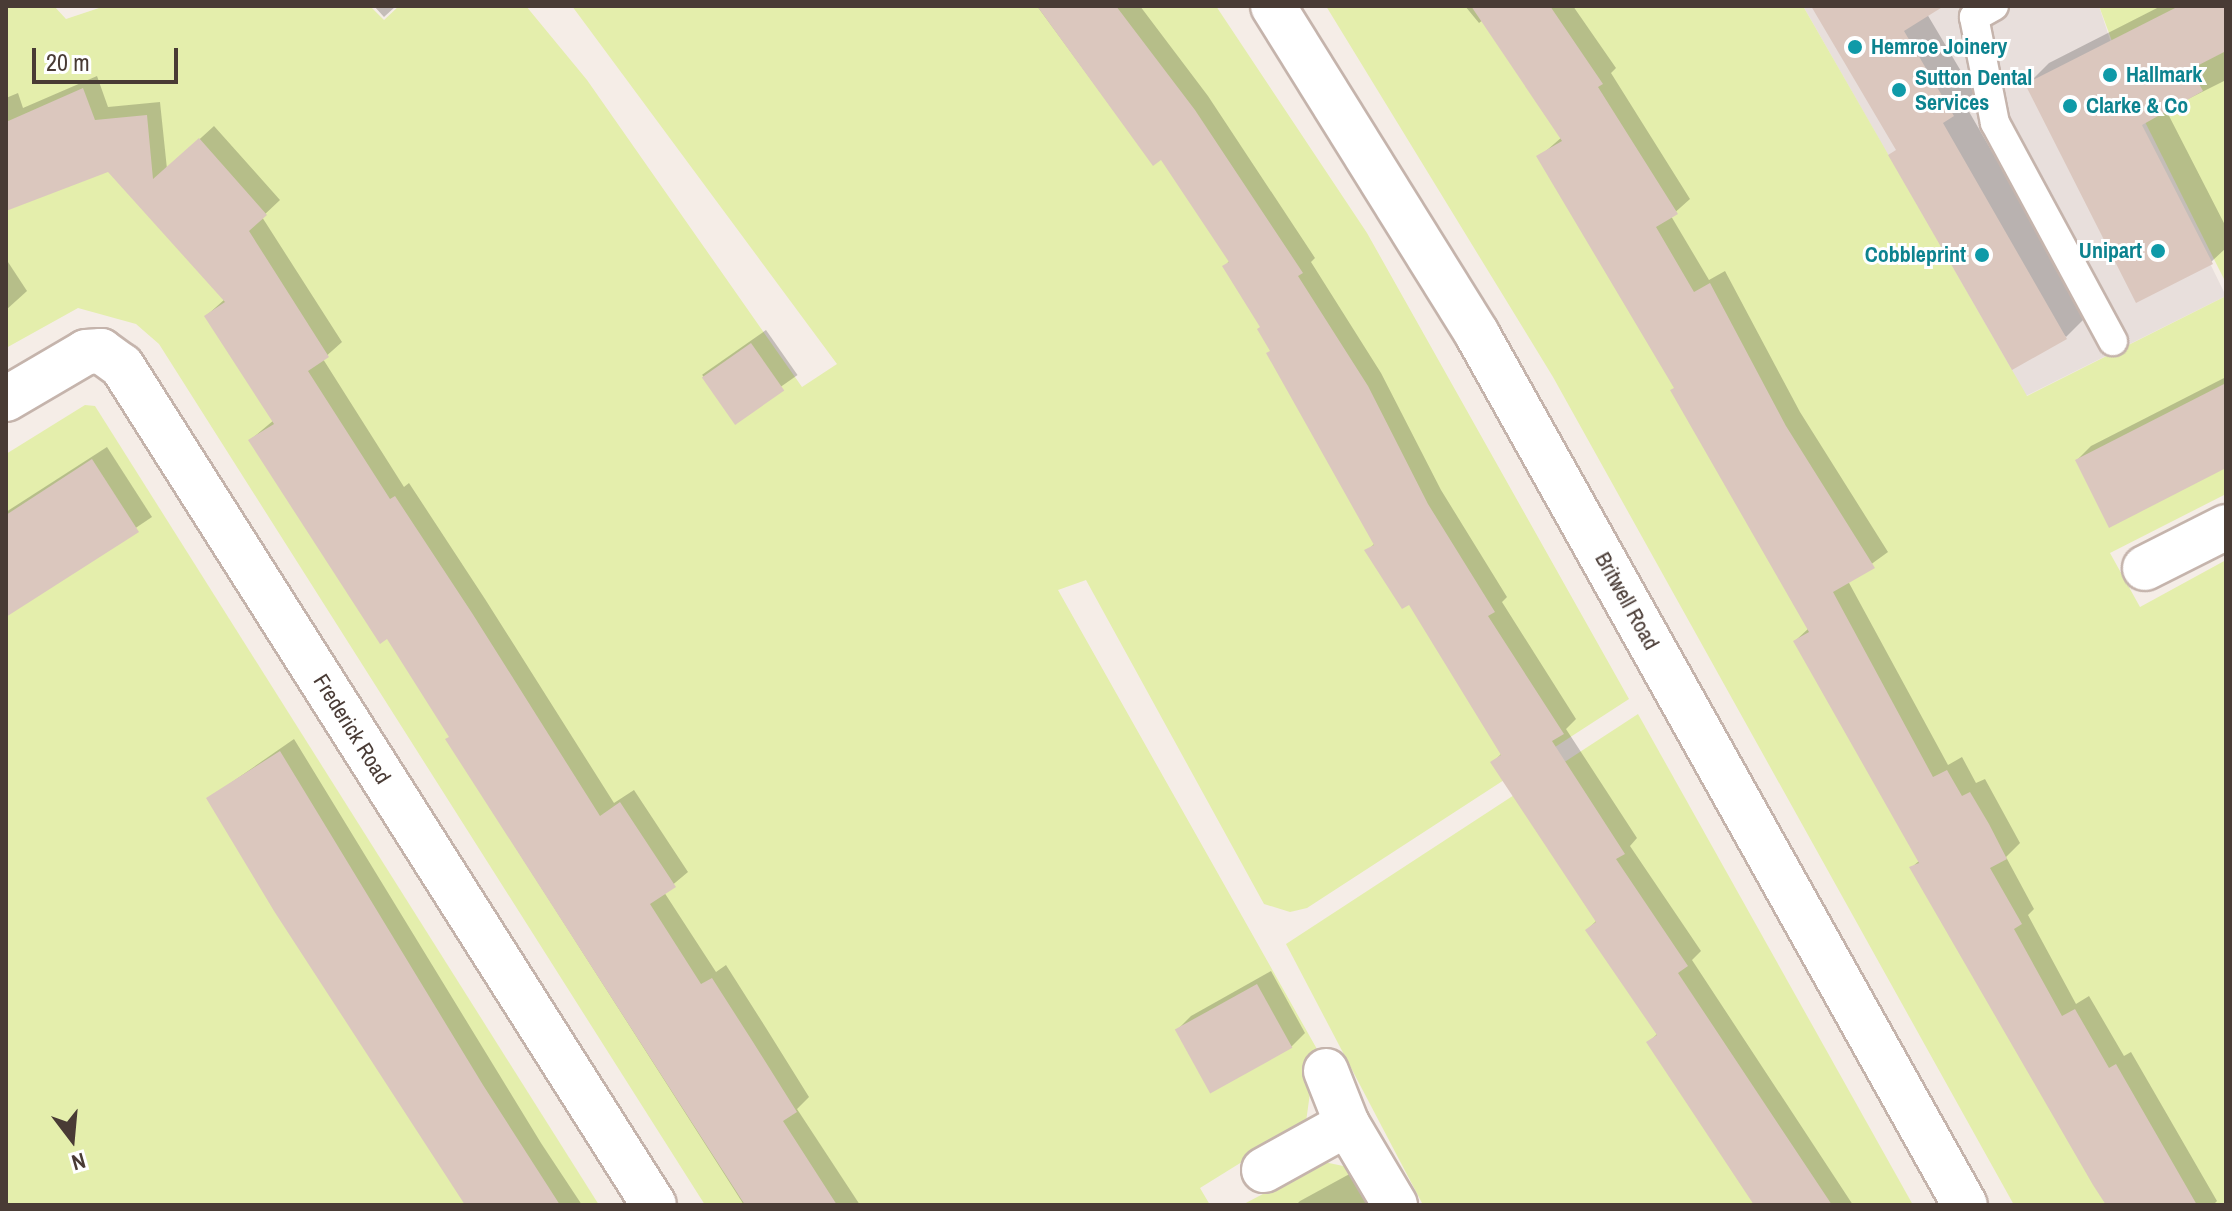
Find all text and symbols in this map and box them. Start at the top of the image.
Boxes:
scale bar [36,32,182,82]
place label: Hemroe Joinery [1871,34,2007,60]
marker: Hemroe Joinery [1846,38,1864,56]
text: 20 m [46,46,90,78]
place label: Hallmark [2126,62,2202,88]
place label: Sutton Dental Services [1915,64,2032,116]
marker: Hallmark [2101,66,2119,84]
marker: Sutton Dental Services [1890,81,1908,99]
place label: Clarke & Co [2086,93,2188,119]
marker: Clarke & Co [2061,97,2079,115]
place label: Unipart [2079,238,2142,264]
place label: Cobbleprint [1865,242,1966,268]
marker: Unipart [2149,242,2167,260]
marker: Cobbleprint [1973,246,1991,264]
street label: Britwell Road [1589,548,1665,654]
street label: Frederick Road [308,669,396,789]
north arrow [32,1099,112,1179]
text: N [68,1146,89,1178]

